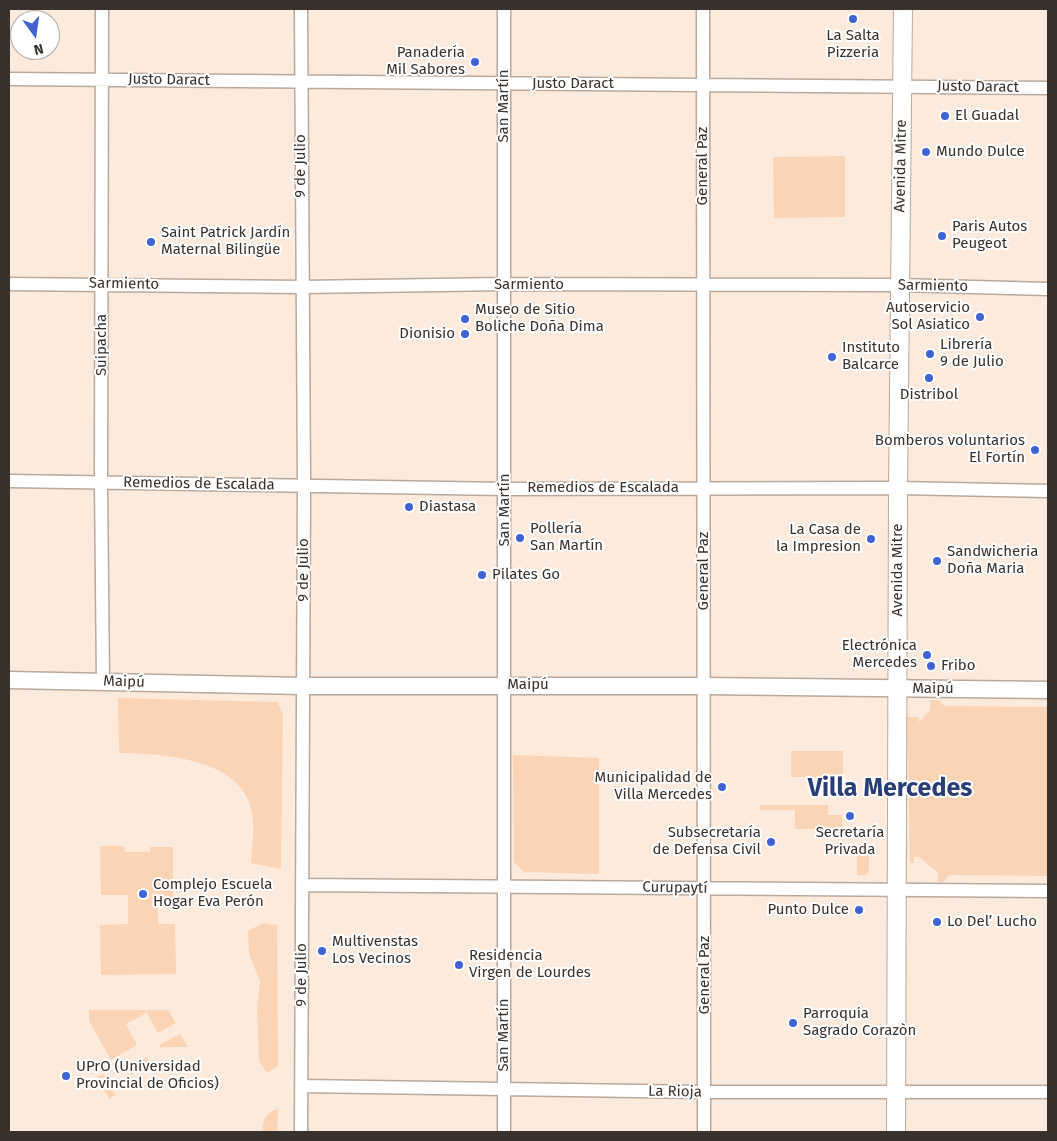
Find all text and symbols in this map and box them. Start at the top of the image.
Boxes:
north arrow [10,10,60,60]
marker: La Salta Pizzeria [847,13,859,25]
place label: La Salta Pizzeria [826,27,880,62]
text: N [32,40,45,58]
place label: Panadería Mil Sabores [386,44,465,79]
marker: Panadería Mil Sabores [469,56,481,68]
street label: San Martín [495,69,513,143]
street label: Justo Daract [128,70,210,90]
street label: Justo Daract [532,75,614,93]
street label: Justo Daract [937,77,1019,97]
place label: El Guadal [955,107,1019,125]
marker: El Guadal [939,110,951,122]
street label: Avenida Mitre [891,119,911,213]
street label: General Paz [694,127,712,205]
street label: 9 de Julio [292,134,310,198]
place label: Mundo Dulce [936,143,1025,161]
marker: Mundo Dulce [920,146,932,158]
place label: Paris Autos Peugeot [952,218,1027,253]
place label: Saint Patrick Jardín Maternal Bilingüe [161,224,290,259]
marker: Paris Autos Peugeot [936,230,948,242]
marker: Saint Patrick Jardín Maternal Bilingüe [145,236,157,248]
street label: Sarmiento [89,274,159,294]
street label: Sarmiento [494,276,564,294]
street label: Sarmiento [898,276,968,296]
place label: Autoservicio Sol Asiatico [886,299,970,334]
place label: Museo de Sitio Boliche Doña Dima [475,301,604,336]
marker: Autoservicio Sol Asiatico [974,311,986,323]
marker: Museo de Sitio Boliche Doña Dima [459,313,471,325]
street label: Suipacha [93,314,111,376]
place label: Dionisio [399,325,455,343]
marker: Dionisio [459,328,471,340]
place label: Librería 9 de Julio [940,336,1004,371]
place label: Instituto Balcarce [842,339,900,374]
marker: Librería 9 de Julio [924,348,936,360]
marker: Instituto Balcarce [826,351,838,363]
marker: Distribol [923,372,935,384]
place label: Distribol [900,386,958,404]
place label: Bomberos voluntarios El Fortín [875,432,1025,467]
marker: Bomberos voluntarios El Fortín [1029,444,1041,456]
street label: San Martín [496,473,514,547]
street label: Remedios de Escalada [123,474,275,494]
street label: Remedios de Escalada [527,479,679,497]
place label: Diastasa [419,498,476,516]
marker: Diastasa [403,501,415,513]
place label: Pollería San Martín [530,520,603,555]
place label: La Casa de la Impresion [776,521,861,556]
street label: Avenida Mitre [889,523,907,617]
marker: Pollería San Martín [514,532,526,544]
street label: General Paz [695,532,713,610]
marker: La Casa de la Impresion [865,533,877,545]
street label: 9 de Julio [295,538,313,602]
place label: Sandwicheria Doña Maria [947,543,1038,578]
marker: Sandwicheria Doña Maria [931,555,943,567]
place label: Pilates Go [492,566,560,584]
marker: Pilates Go [476,569,488,581]
place label: Electrónica Mercedes [842,637,917,672]
marker: Electrónica Mercedes [921,649,933,661]
place label: Fribo [941,657,976,675]
marker: Fribo [925,660,937,672]
street label: Maipú [103,672,145,692]
street label: Maipú [507,676,549,694]
street label: Maipú [912,680,954,698]
place label: Municipalidad de Villa Mercedes [595,769,712,804]
district label: Villa Mercedes [808,774,972,804]
marker: Municipalidad de Villa Mercedes [716,781,728,793]
marker: Secretaría Privada [844,810,856,822]
place label: Subsecretaría de Defensa Civil [653,824,761,859]
place label: Secretaría Privada [816,824,884,859]
marker: Subsecretaría de Defensa Civil [765,836,777,848]
place label: Complejo Escuela Hogar Eva Perón [153,876,272,911]
street label: Curupaytí [642,878,708,898]
marker: Complejo Escuela Hogar Eva Perón [137,888,149,900]
place label: Punto Dulce [767,901,849,919]
marker: Punto Dulce [853,904,865,916]
place label: Lo Del’ Lucho [947,913,1037,931]
marker: Lo Del’ Lucho [931,916,943,928]
place label: Multivenstas Los Vecinos [332,933,418,968]
street label: General Paz [696,936,714,1014]
street label: 9 de Julio [293,943,311,1007]
marker: Multivenstas Los Vecinos [316,945,328,957]
place label: Residencia Virgen de Lourdes [469,947,591,982]
marker: Residencia Virgen de Lourdes [453,959,465,971]
street label: San Martín [495,998,513,1072]
place label: Parroquia Sagrado Corazòn [803,1005,916,1040]
marker: Parroquia Sagrado Corazòn [787,1017,799,1029]
place label: UPrO (Universidad Provincial de Oficios) [76,1058,219,1093]
marker: UPrO (Universidad Provincial de Oficios) [60,1070,72,1082]
street label: La Rioja [648,1083,702,1101]

